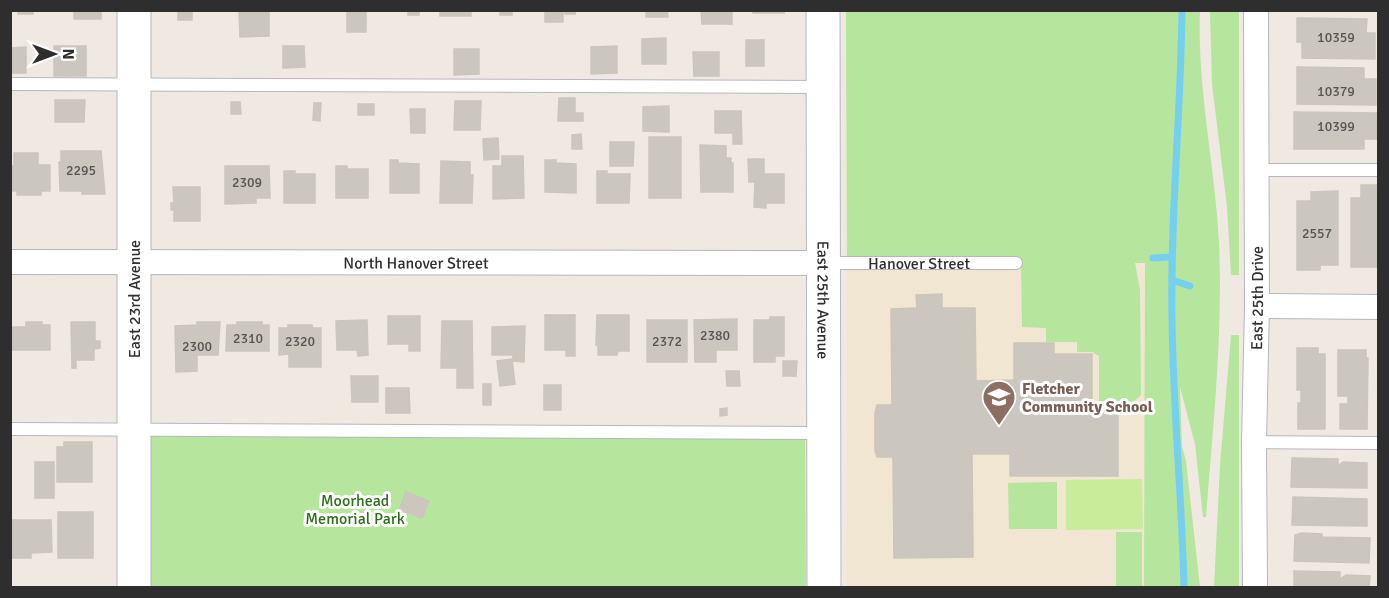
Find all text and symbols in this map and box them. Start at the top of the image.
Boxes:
north arrow [24,24,84,84]
house number: 10359 [1317,29,1355,46]
text: N [58,48,78,60]
house number: 10379 [1317,83,1355,100]
house number: 10399 [1317,118,1355,135]
house number: 2295 [66,162,96,179]
house number: 2309 [232,174,262,191]
house number: 2557 [1302,225,1332,242]
street label: East 23rd Avenue [125,240,145,358]
street label: East 25th Avenue [812,241,833,359]
street label: East 25th Drive [1247,246,1268,350]
street label: North Hanover Street [343,253,489,274]
street label: Hanover Street [868,254,970,274]
house number: 2380 [700,327,730,344]
house number: 2310 [233,330,263,347]
house number: 2320 [285,333,315,350]
house number: 2372 [652,333,682,350]
house number: 2300 [182,338,212,355]
school or university icon: Fletcher Community School [981,379,1017,426]
place label: Fletcher Community School [1022,379,1153,417]
park label: Moorhead Memorial Park [305,491,405,529]

